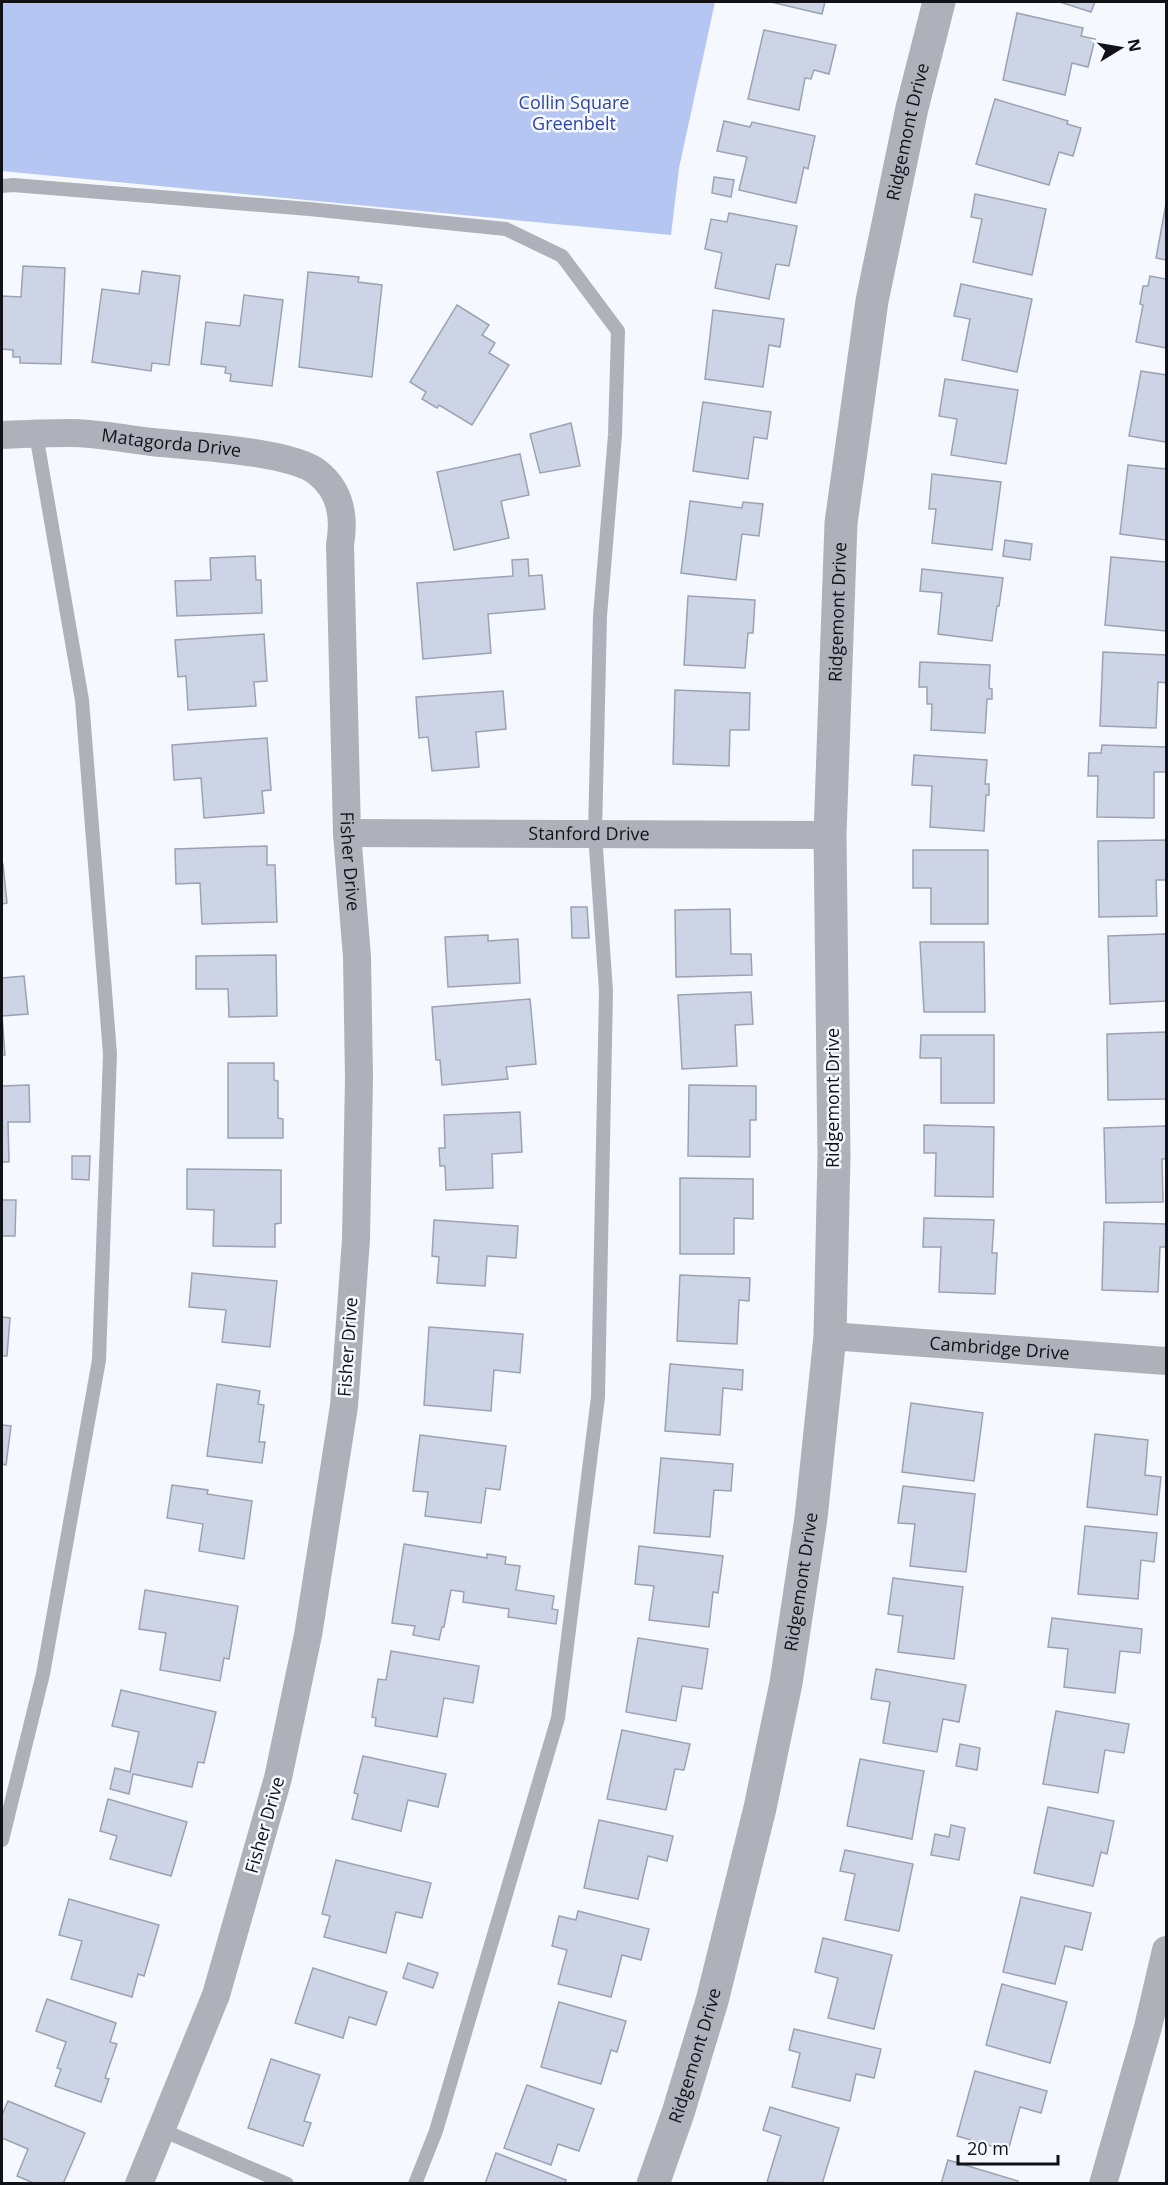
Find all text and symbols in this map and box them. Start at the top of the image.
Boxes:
north arrow [1090,18,1150,78]
text: N [1123,37,1147,54]
street label: Ridgemont Drive [880,60,934,203]
park label: Collin Square Greenbelt [519,90,629,135]
street label: Matagorda Drive [100,422,243,462]
street label: Ridgemont Drive [822,541,851,682]
street label: Fisher Drive [335,811,366,912]
street label: Stanford Drive [528,821,650,845]
street label: Ridgemont Drive [820,1028,844,1168]
street label: Fisher Drive [332,1296,362,1397]
street label: Cambridge Drive [929,1330,1071,1365]
street label: Ridgemont Drive [778,1511,823,1653]
street label: Fisher Drive [239,1774,289,1876]
street label: Ridgemont Drive [662,1985,726,2126]
scale bar [958,2128,1058,2166]
text: 20 m [967,2136,1009,2160]

